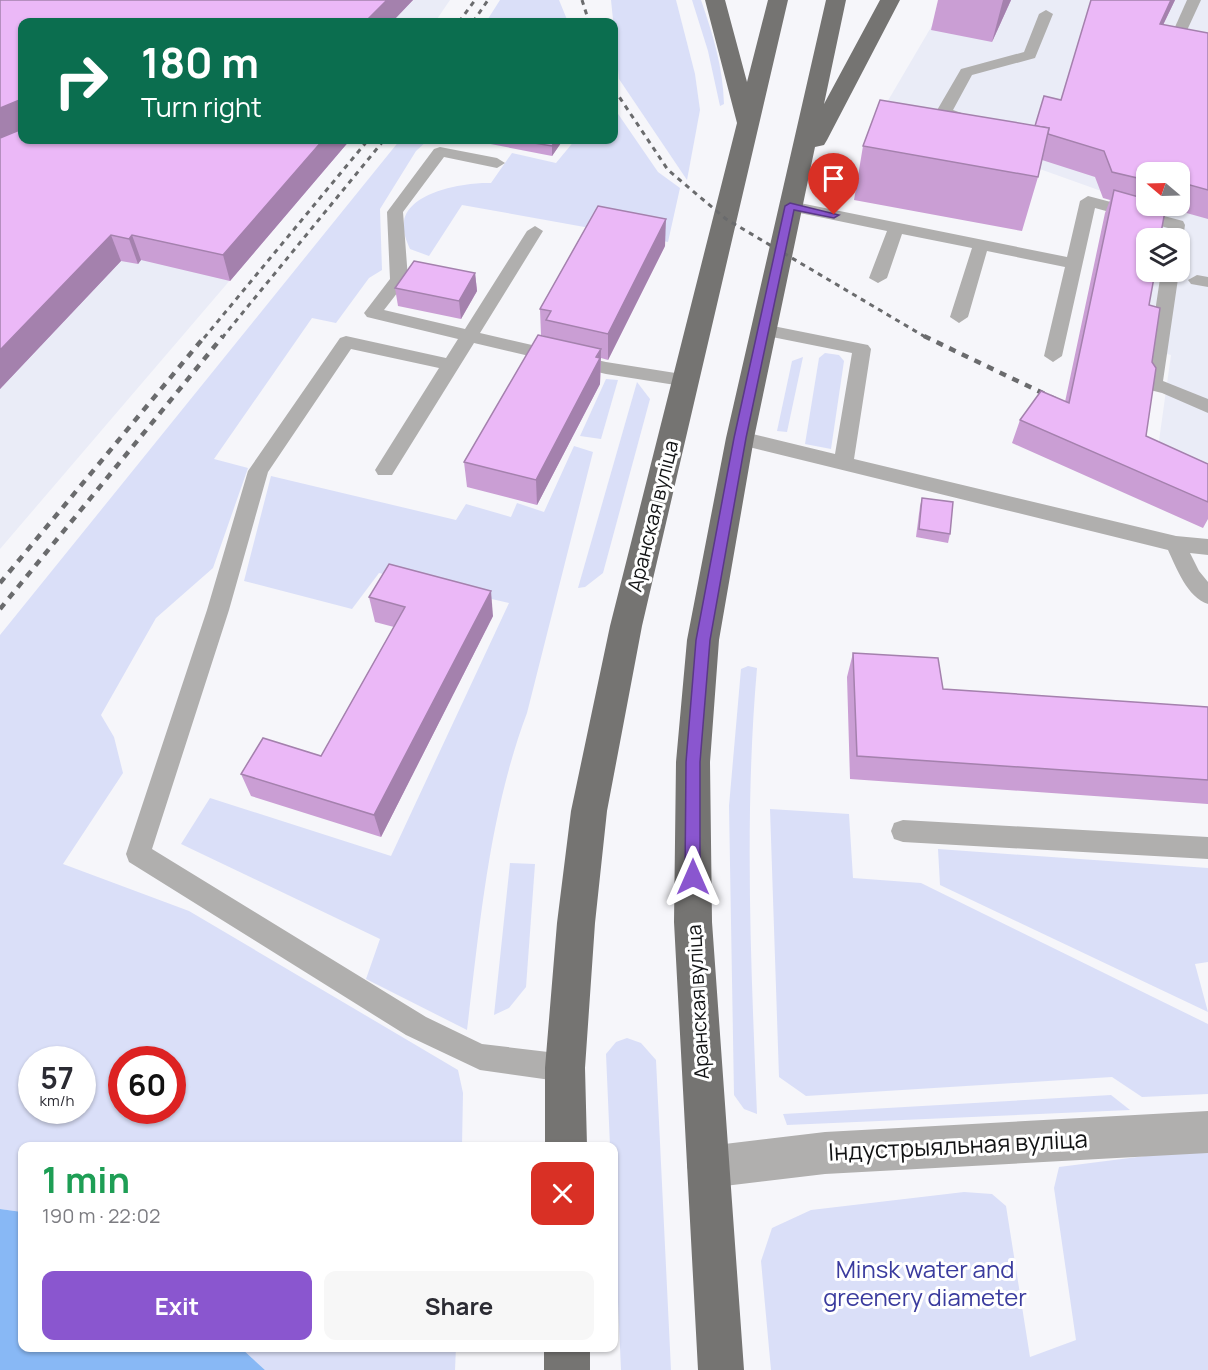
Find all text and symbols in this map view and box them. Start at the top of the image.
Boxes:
text: 180 m [141,33,259,91]
icon: right [42,42,120,120]
text: Turn right [141,88,262,125]
pin [808,153,859,215]
icon: arrive [817,162,850,195]
north arrow [1136,162,1190,216]
map controls [1136,162,1190,282]
button: layers [1136,228,1190,282]
street label: Аранская вуліца [621,437,684,594]
position arrow [661,845,725,909]
street label: Аранская вуліца [680,924,715,1080]
speed limit sign: 60 [108,1046,186,1124]
text: 57 [40,1057,74,1098]
text: km/h [40,1090,74,1111]
street label: Індустрыяльная вуліца [828,1121,1088,1168]
text: 1 min [42,1155,130,1204]
button: close [531,1162,594,1225]
text: 190 m · 22:02 [42,1202,160,1229]
park label: Minsk water and greenery diameter [823,1252,1027,1313]
button: Exit [42,1271,312,1340]
button: Share [324,1271,594,1340]

